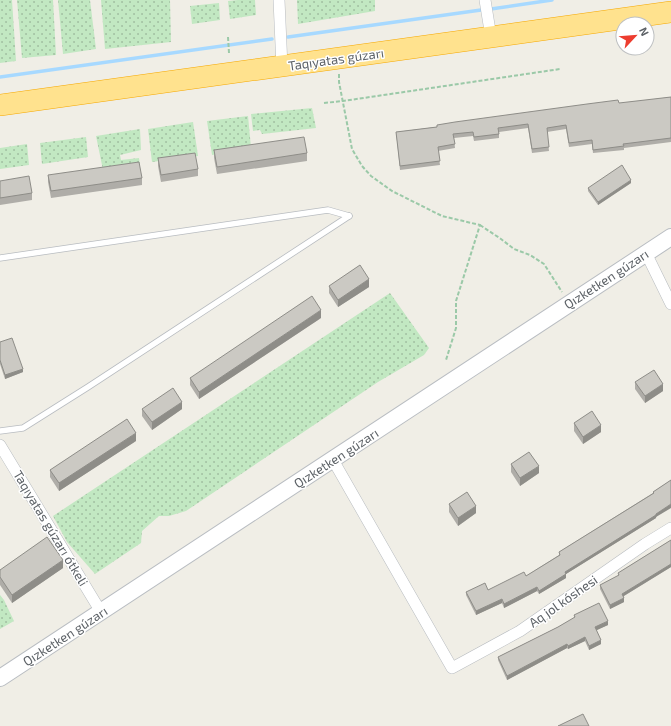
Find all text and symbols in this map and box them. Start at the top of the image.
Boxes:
north arrow [615,16,655,56]
text: N [637,25,652,38]
street label: Taqıyatas gúzarı [287,44,385,74]
street label: Qızketken gúzarı [561,246,651,312]
street label: Qızketken gúzarı [291,425,381,491]
street label: Taqıyatas gúzarı ótkeli [10,467,92,589]
street label: Aq jol kóshesi [526,571,600,631]
street label: Qızketken gúzarı [20,603,110,669]

